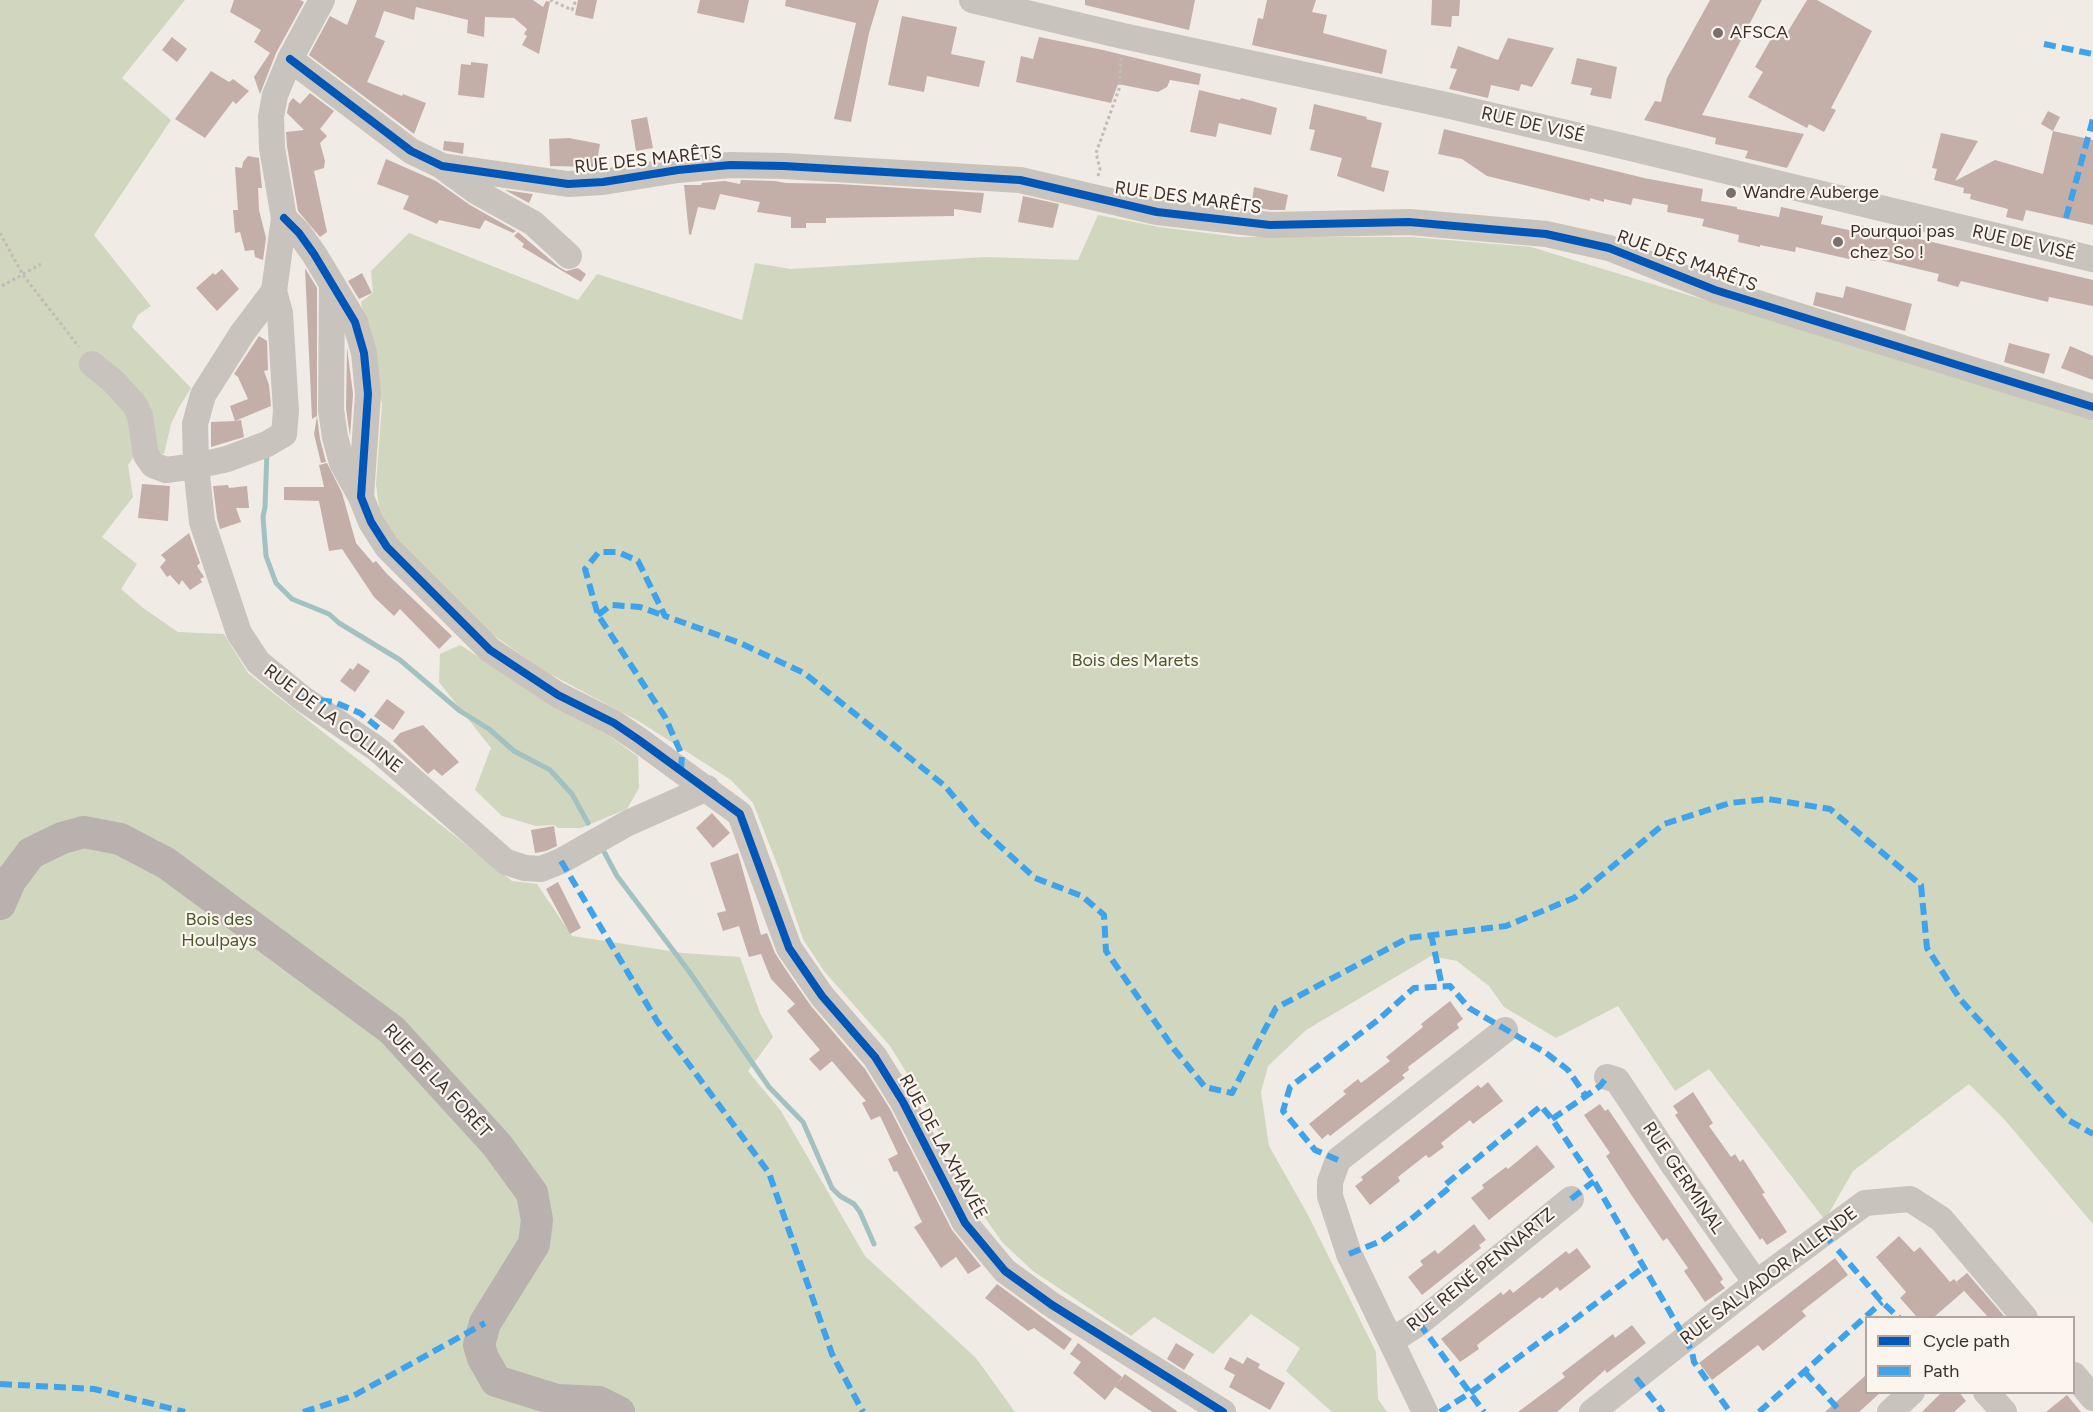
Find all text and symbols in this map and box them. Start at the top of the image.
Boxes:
place label: AFSCA [1730,22,1788,44]
marker: AFSCA [1711,26,1725,40]
street label: RUE DE VISÉ [1479,103,1587,147]
street label: RUE DES MARÊTS [573,142,723,178]
street label: RUE DES MARÊTS [1113,177,1263,219]
place label: Wandre Auberge [1743,182,1879,204]
marker: Wandre Auberge [1724,186,1738,200]
place label: Pourquoi pas chez So ! [1850,221,1955,264]
street label: RUE DE VISÉ [1970,221,2078,265]
street label: RUE DES MARÊTS [1614,226,1760,296]
marker: Pourquoi pas chez So ! [1831,235,1845,249]
park label: Bois des Marets [1071,650,1199,672]
street label: RUE DE LA COLLINE [260,660,406,778]
park label: Bois des Houlpays [181,909,257,952]
street label: RUE DE LA FORÊT [379,1019,495,1143]
street label: RUE DE LA XHAVÉE [894,1071,992,1223]
street label: RUE GERMINAL [1638,1118,1728,1238]
street label: RUE SALVADOR ALLENDE [1676,1202,1862,1350]
street label: RUE RENÉ PENNARTZ [1403,1204,1559,1336]
legend [1865,1316,2075,1394]
text: Cycle path [1923,1330,2010,1352]
text: Path [1923,1360,1959,1382]

